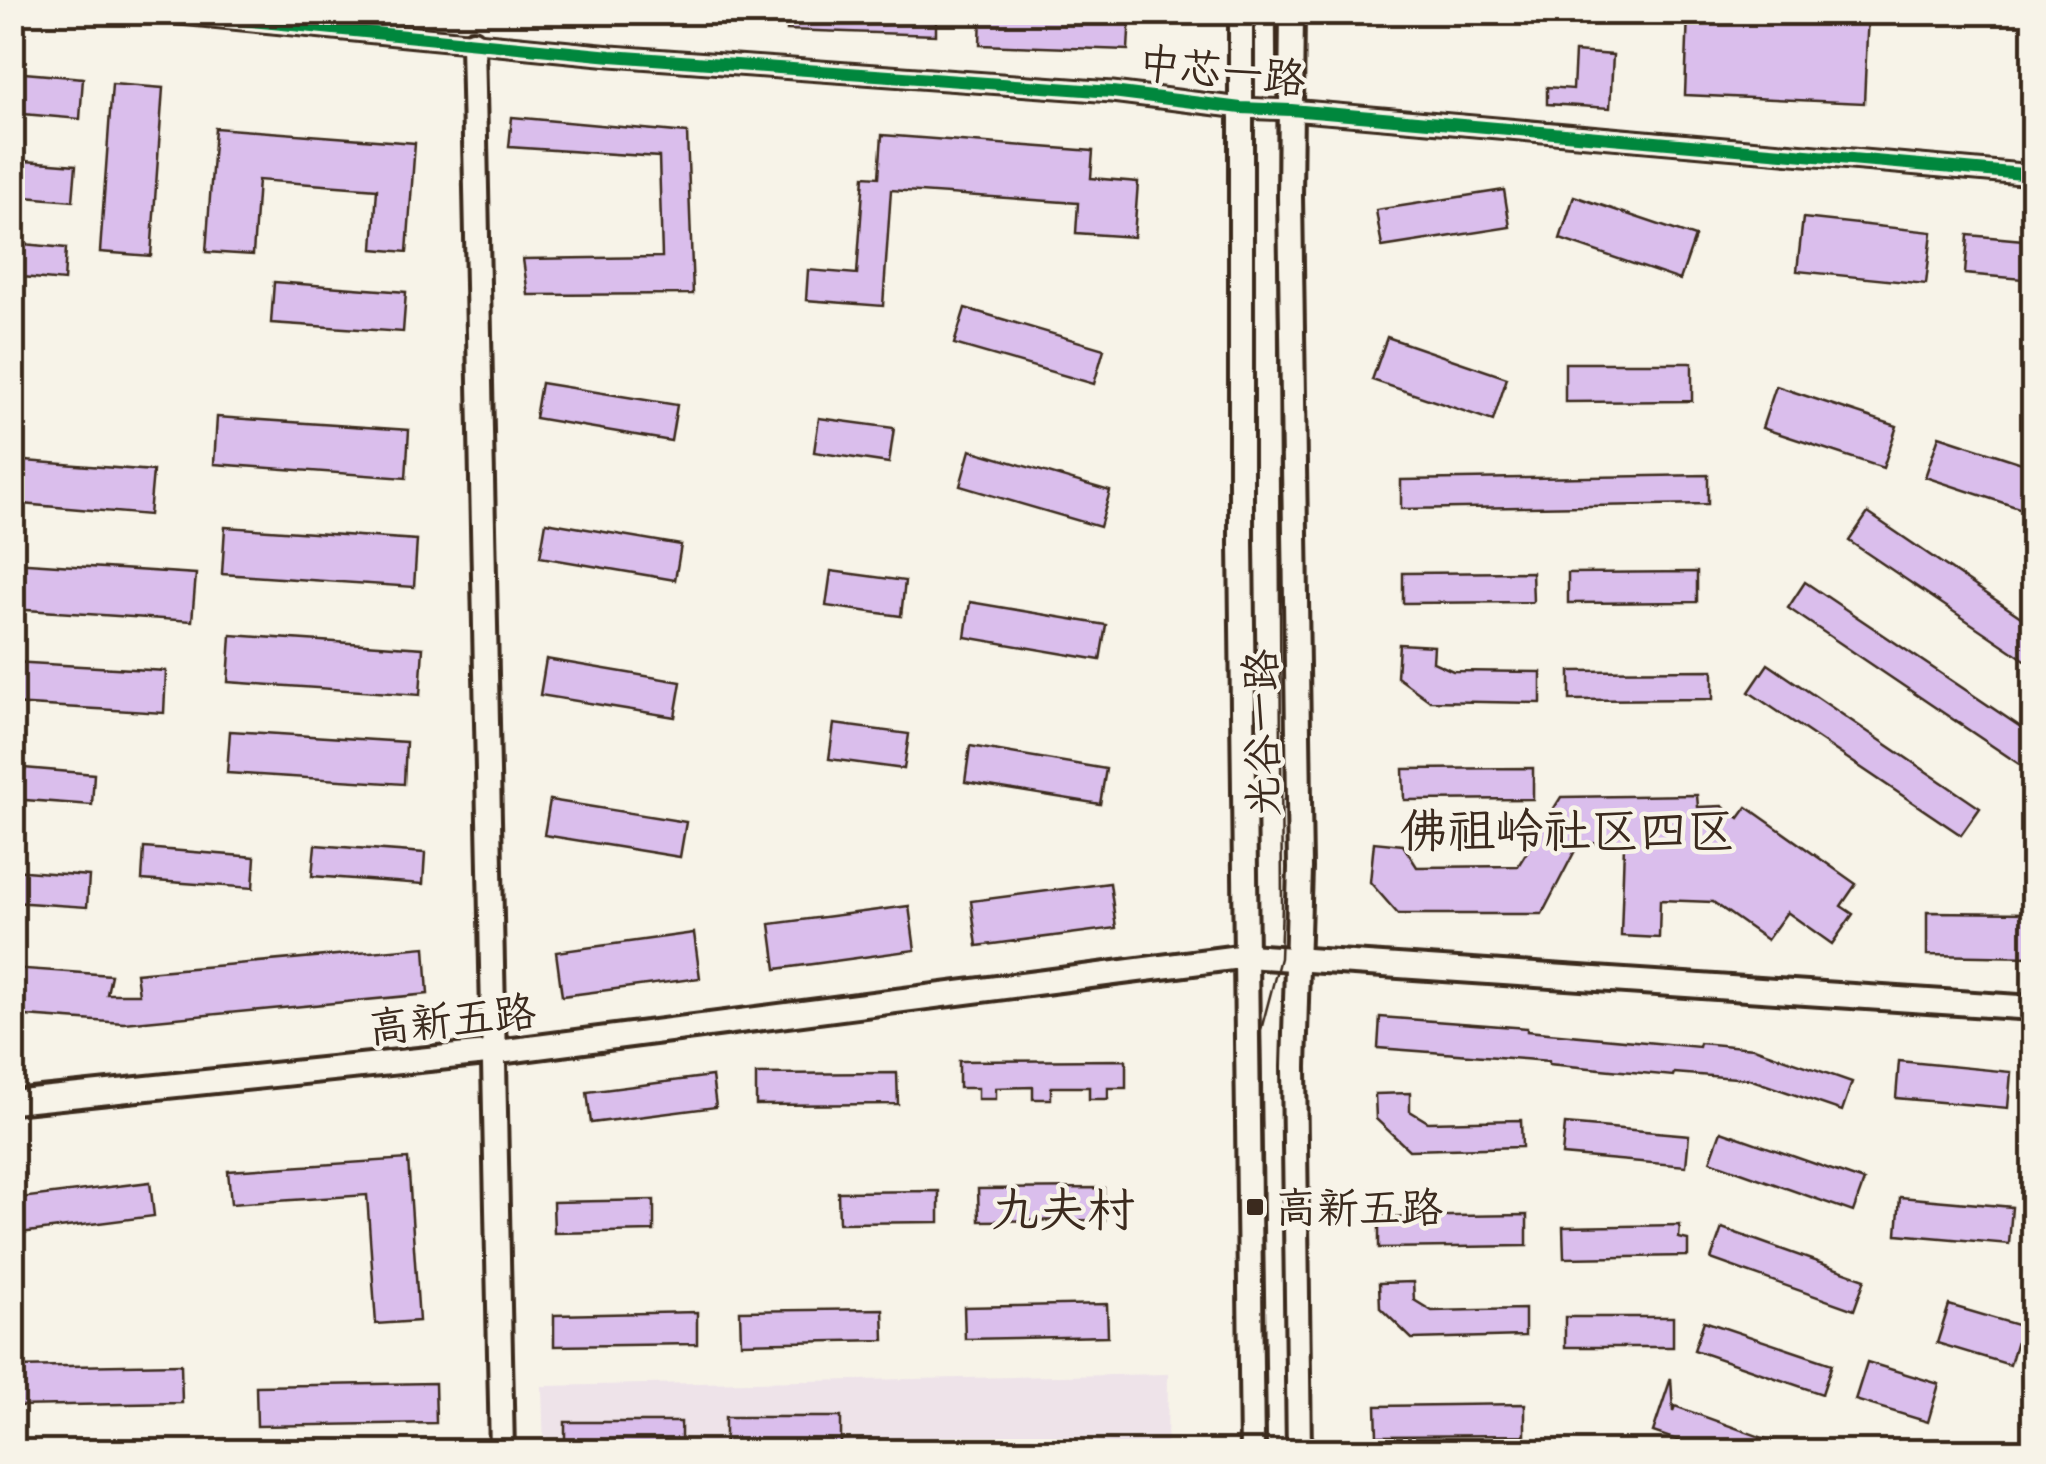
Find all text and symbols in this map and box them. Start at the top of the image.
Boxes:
street label: 中芯一路 [1135,35,1308,114]
street label: 光谷一路 [1234,648,1297,817]
district label: 佛祖岭社区四区 [1399,800,1735,870]
street label: 高新五路 [366,984,539,1063]
district label: 九夫村 [991,1179,1135,1249]
place label: 高新五路 [1275,1181,1443,1242]
marker: 高新五路 [1244,1196,1266,1218]

